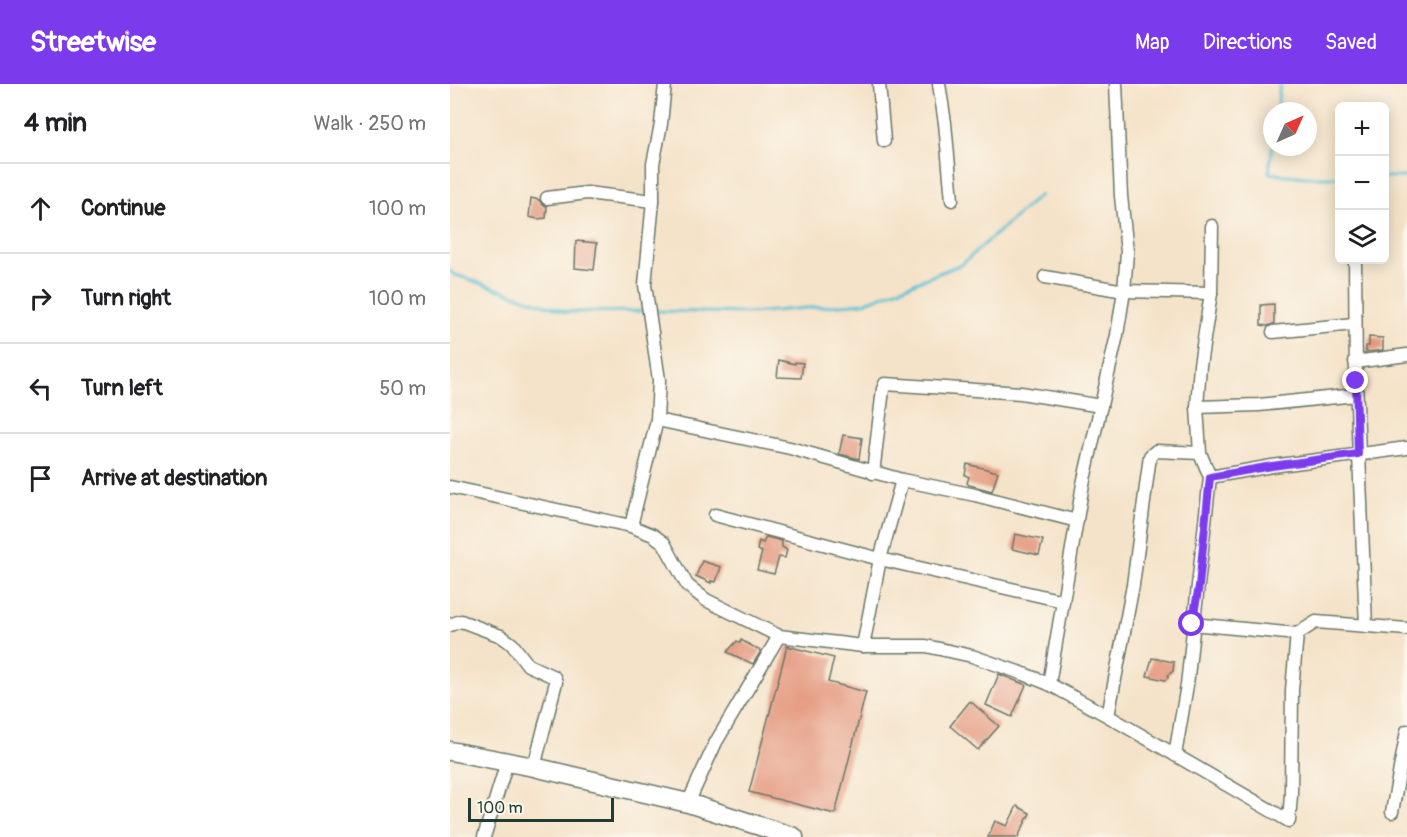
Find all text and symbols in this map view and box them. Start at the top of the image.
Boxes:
text: Streetwise [30,25,156,60]
text: Map [1135,29,1170,56]
text: Directions [1203,29,1292,56]
text: Saved [1325,29,1377,56]
north arrow [1263,102,1317,156]
map controls [1335,102,1389,264]
button: + [1335,102,1389,156]
text: 4 min [24,107,87,139]
text: Walk · 250 m [314,111,426,136]
button: − [1335,156,1389,210]
icon: ahead [24,192,57,225]
text: Continue [81,194,165,222]
text: 100 m [369,196,426,221]
button: layers [1335,210,1389,264]
icon: right [24,282,57,315]
text: Turn right [81,284,171,312]
text: 100 m [369,286,426,311]
route end [1342,367,1368,393]
icon: left [24,372,57,405]
text: Turn left [81,374,163,402]
text: 50 m [379,376,426,401]
icon: arrive [24,462,57,495]
text: Arrive at destination [81,464,267,492]
route start [1178,610,1204,636]
scale bar [468,795,614,822]
text: 100 m [477,798,523,818]

